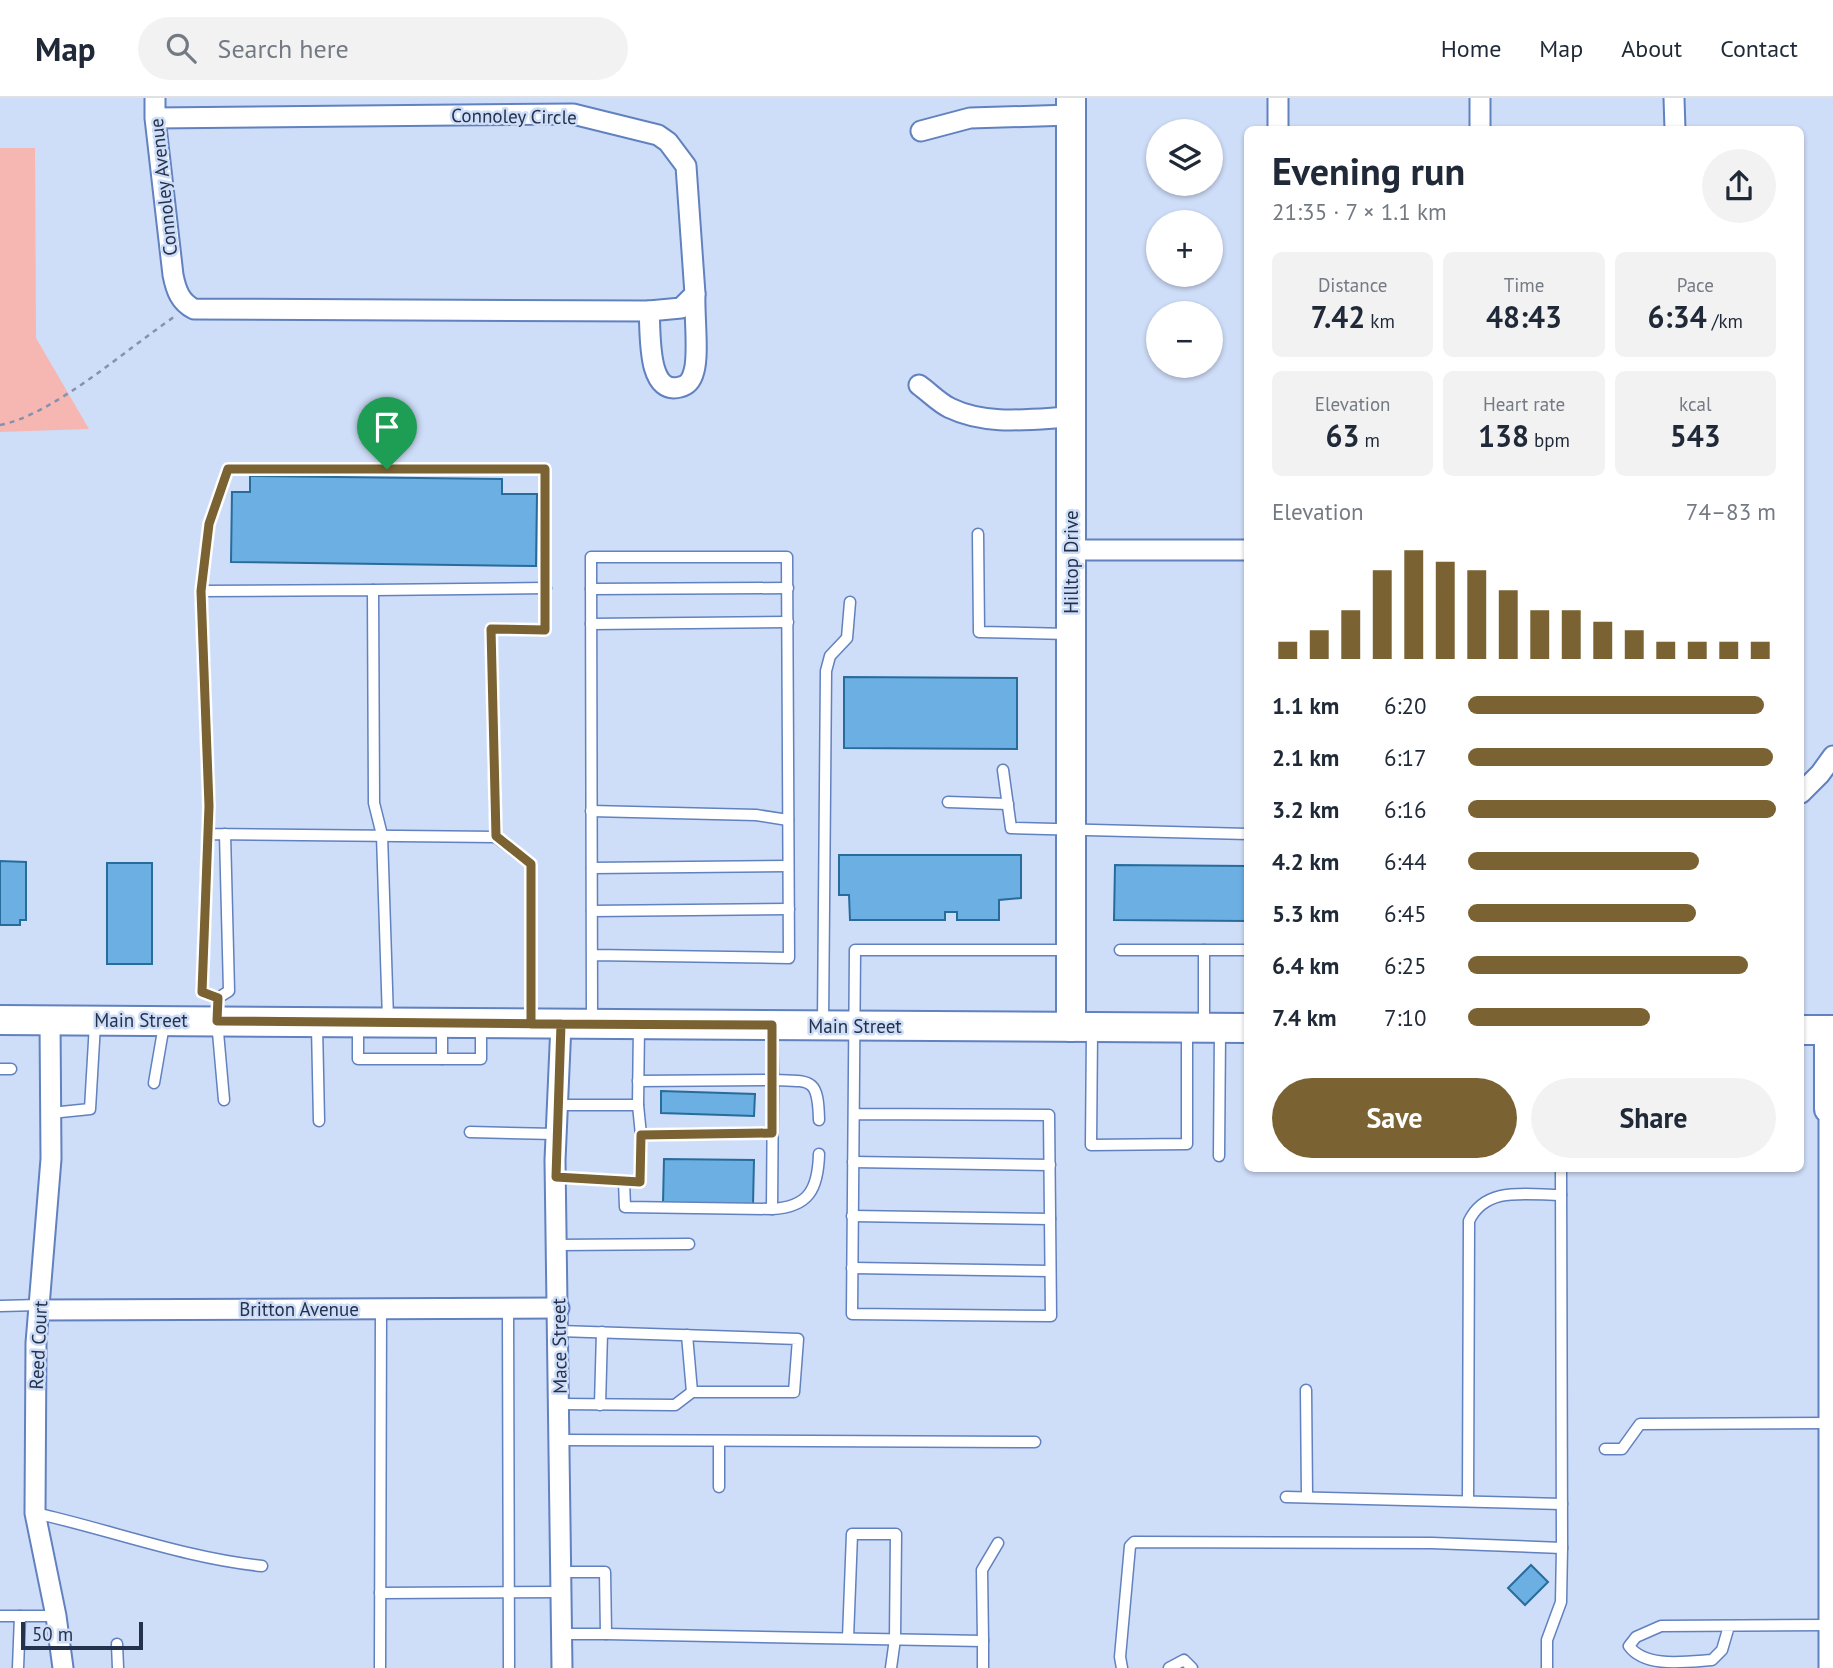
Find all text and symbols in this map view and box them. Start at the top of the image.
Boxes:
search box [138,17,628,80]
text: Map [35,27,96,70]
icon: search [162,29,200,67]
text: Search here [218,32,349,65]
text: Home [1441,33,1501,64]
text: Map [1539,33,1583,64]
text: About [1621,33,1682,64]
text: Contact [1720,33,1798,64]
street label: Connoley Circle [451,103,577,129]
street label: Connoley Avenue [144,117,182,257]
map controls [1146,119,1223,378]
button: layers [1146,119,1223,196]
text: Evening run [1272,146,1465,195]
button: share [1702,149,1776,223]
text: 21:35 · 7 × 1.1 km [1272,197,1447,226]
button: + [1146,210,1223,287]
text: Distance [1318,273,1387,297]
text: Time [1504,273,1544,297]
text: Pace [1677,273,1714,297]
text: 7.42 [1310,297,1365,336]
text: 48:43 [1486,297,1562,336]
text: 6:34 [1648,297,1707,336]
button: − [1146,301,1223,378]
text: km [1365,309,1395,333]
text: /km [1707,309,1743,333]
text: Elevation [1315,392,1391,416]
text: Heart rate [1483,392,1565,416]
text: kcal [1679,392,1712,416]
pin [357,397,417,469]
icon: arrive [368,408,406,446]
text: 63 [1325,416,1359,455]
text: 138 [1478,416,1529,455]
text: 543 [1670,416,1721,455]
text: m [1359,428,1380,452]
text: bpm [1529,428,1570,452]
text: Elevation [1272,497,1364,526]
text: 74–83 m [1686,497,1776,526]
street label: Hilltop Drive [1059,510,1083,614]
text: 1.1 km [1272,691,1339,720]
text: 6:20 [1384,691,1427,720]
text: 2.1 km [1272,743,1339,772]
text: 6:17 [1384,743,1427,772]
text: 3.2 km [1272,795,1339,824]
text: 6:16 [1384,795,1427,824]
text: 4.2 km [1272,847,1339,876]
text: 6:44 [1384,847,1427,876]
text: 5.3 km [1272,899,1339,928]
text: 6:45 [1384,899,1427,928]
text: 6.4 km [1272,951,1339,980]
text: 6:25 [1384,951,1427,980]
text: 7.4 km [1272,1003,1337,1032]
text: 7:10 [1384,1003,1427,1032]
street label: Main Street [94,1008,188,1032]
street label: Main Street [808,1014,902,1038]
button: Save [1272,1078,1517,1158]
button: Share [1531,1078,1776,1158]
street label: Britton Avenue [239,1297,359,1321]
street label: Mace Street [546,1297,572,1394]
street label: Reed Court [24,1299,52,1390]
scale bar [21,1619,144,1651]
text: 50 m [32,1622,73,1646]

